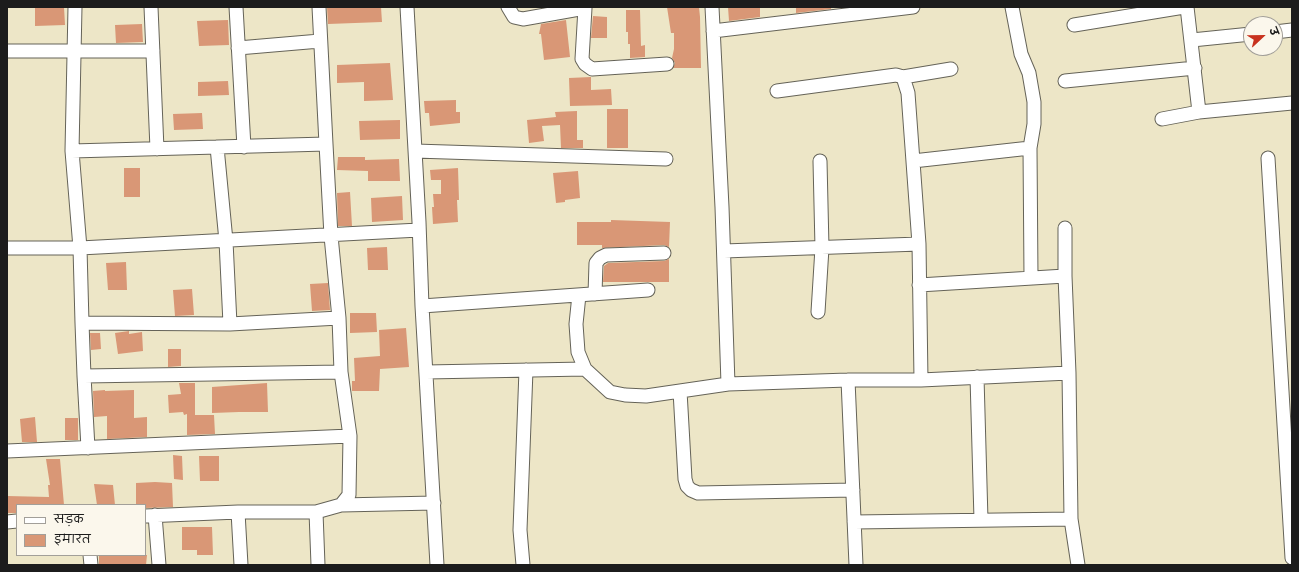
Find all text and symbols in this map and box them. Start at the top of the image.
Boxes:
north arrow [1243,16,1283,56]
text: उ [1265,26,1281,38]
legend [16,504,146,556]
text: सड़क [54,512,84,528]
text: इमारत [54,532,91,548]

